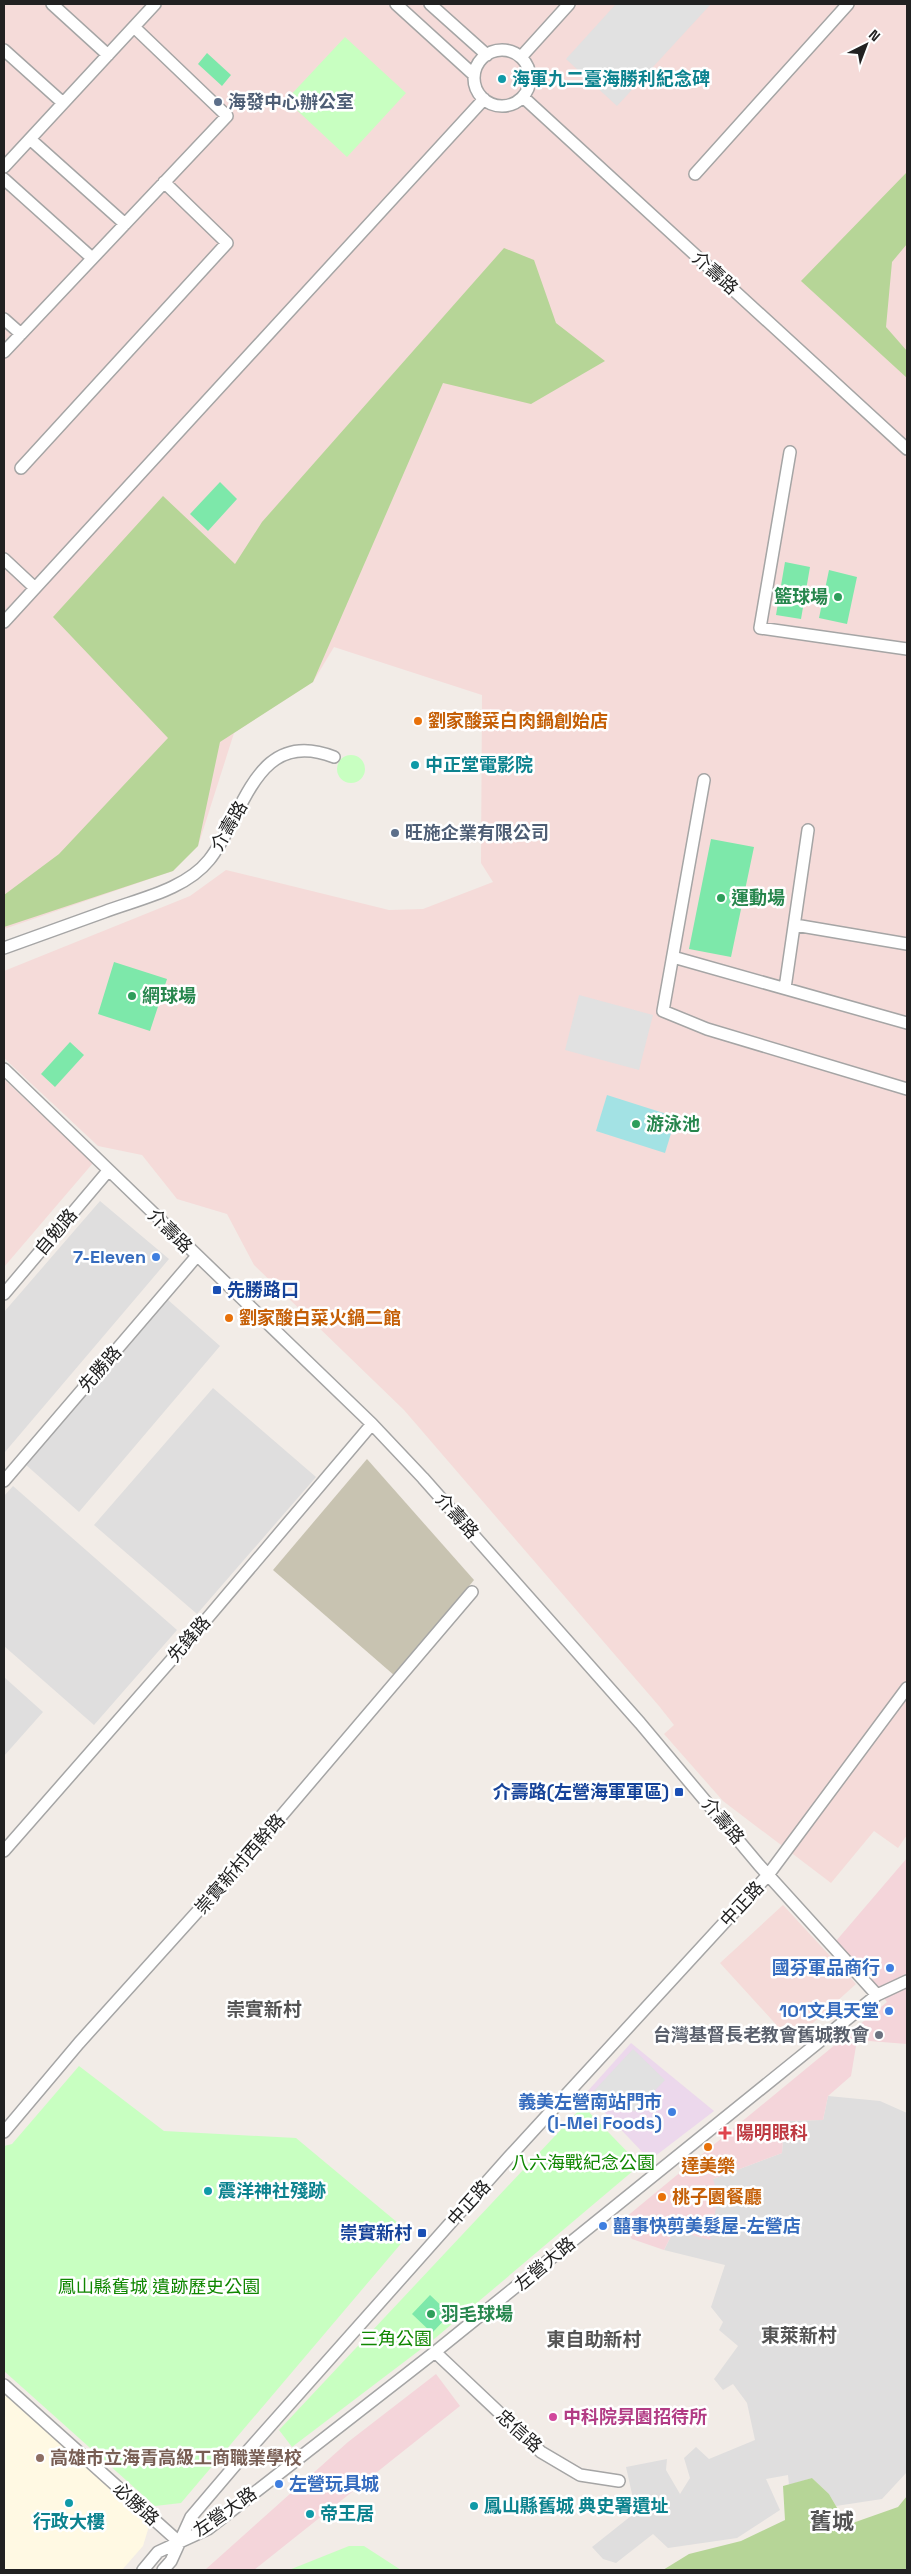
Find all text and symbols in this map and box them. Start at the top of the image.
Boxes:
north arrow [841,20,891,70]
text: N [865,26,884,45]
place label: 海軍九二臺海勝利紀念碑 [512,67,710,90]
marker: 海軍九二臺海勝利紀念碑 [496,73,508,85]
place label: 海發中心辦公室 [228,90,354,113]
marker: 海發中心辦公室 [212,96,224,108]
street label: 介壽路 [688,246,743,299]
place label: 籃球場 [774,585,828,608]
marker: 籃球場 [832,591,844,603]
place label: 劉家酸菜白肉鍋創始店 [428,709,608,732]
marker: 劉家酸菜白肉鍋創始店 [412,715,424,727]
place label: 中正堂電影院 [425,753,533,776]
marker: 中正堂電影院 [409,759,421,771]
street label: 介壽路 [205,797,252,855]
place label: 旺施企業有限公司 [405,821,549,844]
marker: 旺施企業有限公司 [389,827,401,839]
place label: 運動場 [731,886,785,909]
marker: 運動場 [715,892,727,904]
place label: 網球場 [142,984,196,1007]
marker: 網球場 [126,990,138,1002]
place label: 游泳池 [646,1112,700,1135]
marker: 游泳池 [630,1118,642,1130]
street label: 介壽路 [143,1203,198,1258]
street label: 自勉路 [29,1204,82,1260]
place label: 7-Eleven [73,1245,146,1268]
marker: 7-Eleven [150,1251,162,1263]
place label: 先勝路口 [227,1278,299,1301]
marker: 先勝路口 [211,1284,223,1296]
place label: 劉家酸白菜火鍋二館 [239,1306,401,1329]
marker: 劉家酸白菜火鍋二館 [223,1312,235,1324]
street label: 先勝路 [73,1341,126,1397]
street label: 介壽路 [431,1488,484,1543]
street label: 先鋒路 [162,1611,215,1667]
place label: 介壽路(左營海軍軍區) [493,1780,669,1803]
marker: 介壽路(左營海軍軍區) [673,1786,685,1798]
street label: 介壽路 [697,1793,750,1849]
street label: 崇實新村西幹路 [190,1809,290,1919]
street label: 中正路 [715,1876,768,1931]
place label: 國芬軍品商行 [772,1956,880,1979]
marker: 國芬軍品商行 [884,1962,896,1974]
district label: 崇實新村 [226,1997,302,2022]
place label: 101文具天堂 [779,1999,879,2022]
marker: 101文具天堂 [883,2005,895,2017]
place label: 台灣基督長老教會舊城教會 [653,2023,870,2046]
marker: 台灣基督長老教會舊城教會 [873,2029,885,2041]
place label: 義美左營南站門市 (I-Mei Foods) [518,2090,662,2134]
marker: 義美左營南站門市 (I-Mei Foods) [666,2106,678,2118]
place label: 陽明眼科 [736,2121,808,2144]
marker: 陽明眼科 [718,2126,732,2140]
marker: 達美樂 [702,2141,714,2153]
park label: 八六海戰紀念公園 [511,2151,655,2174]
place label: 達美樂 [681,2154,735,2177]
street label: 中正路 [442,2175,495,2230]
place label: 震洋神社殘跡 [218,2179,326,2202]
marker: 震洋神社殘跡 [202,2185,214,2197]
place label: 桃子園餐廳 [672,2185,762,2208]
marker: 桃子園餐廳 [656,2191,668,2203]
place label: 囍事快剪美髮屋-左營店 [613,2214,801,2237]
marker: 囍事快剪美髮屋-左營店 [597,2220,609,2232]
place label: 崇實新村 [340,2221,412,2244]
marker: 崇實新村 [416,2227,428,2239]
street label: 左營大路 [510,2232,580,2296]
park label: 鳳山縣舊城 遺跡歷史公園 [58,2275,260,2298]
place label: 羽毛球場 [441,2302,513,2325]
marker: 羽毛球場 [425,2308,437,2320]
district label: 東萊新村 [761,2323,837,2348]
park label: 三角公園 [360,2327,432,2350]
district label: 東自助新村 [546,2327,642,2352]
street label: 忠信路 [492,2404,547,2457]
place label: 中科院昇園招待所 [563,2405,707,2428]
marker: 中科院昇園招待所 [547,2411,559,2423]
place label: 高雄市立海青高級工商職業學校 [50,2446,302,2469]
marker: 高雄市立海青高級工商職業學校 [34,2452,46,2464]
place label: 左營玩具城 [289,2472,379,2495]
street label: 必勝路 [109,2477,164,2530]
marker: 左營玩具城 [273,2478,285,2490]
street label: 左營大路 [189,2482,261,2542]
place label: 鳳山縣舊城 典史署遺址 [484,2494,669,2517]
marker: 行政大樓 [63,2497,75,2509]
marker: 鳳山縣舊城 典史署遺址 [468,2500,480,2512]
place label: 帝王居 [320,2502,374,2525]
district label: 舊城 [810,2507,854,2535]
marker: 帝王居 [304,2508,316,2520]
place label: 行政大樓 [33,2510,105,2533]

